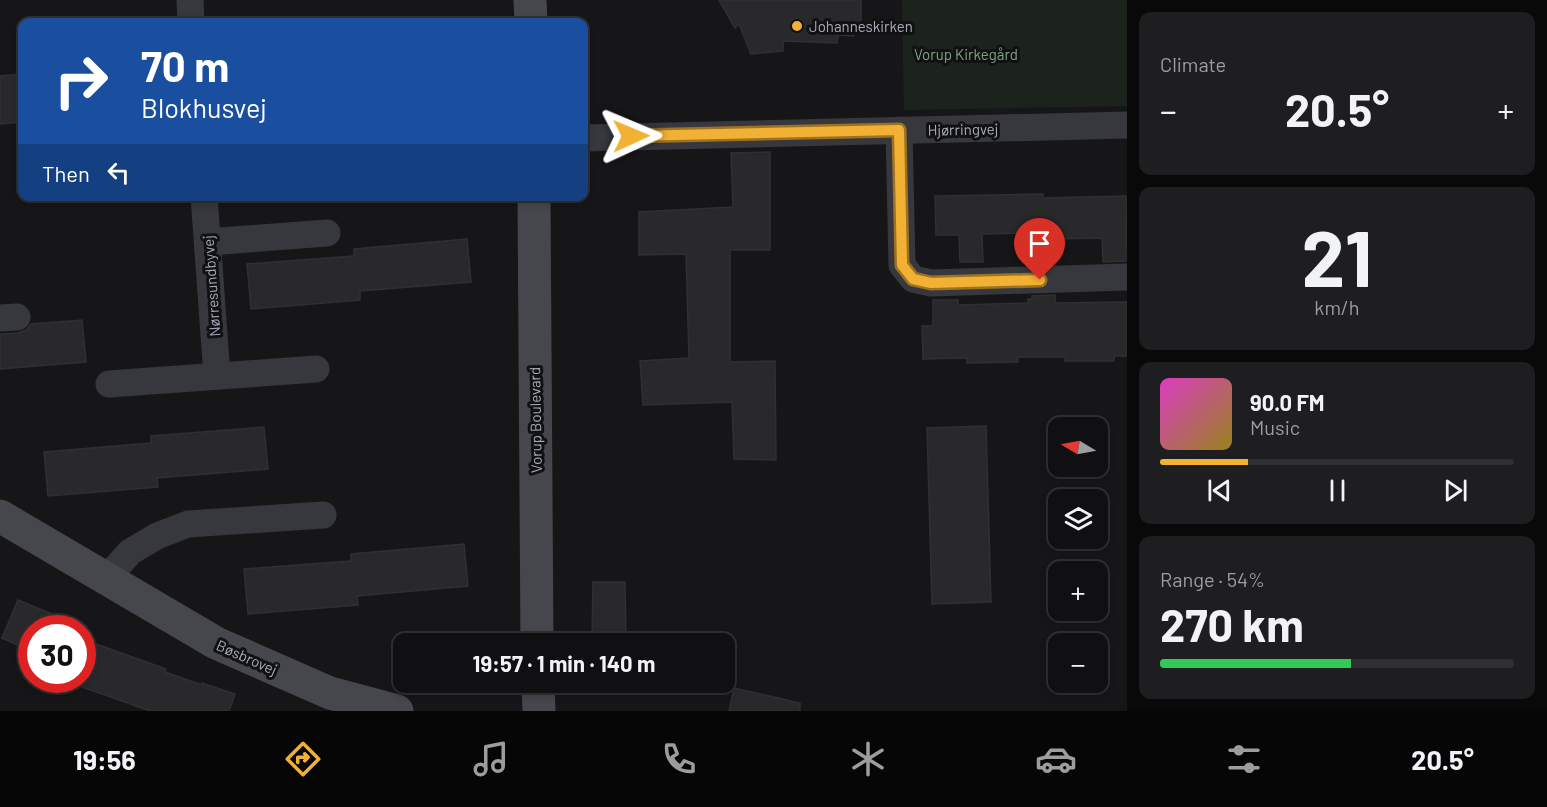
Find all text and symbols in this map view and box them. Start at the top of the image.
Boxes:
place label: Johanneskirken [809,17,913,35]
marker: Johanneskirken [790,19,804,33]
text: 70 m [141,40,229,90]
icon: right [42,42,120,120]
park label: Vorup Kirkegård [914,45,1018,63]
text: Climate [1160,52,1226,76]
text: 20.5° [1285,82,1389,136]
text: − [1160,90,1177,130]
text: + [1498,90,1514,130]
text: Blokhusvej [141,91,267,123]
position arrow [599,104,663,168]
street label: Hjørringvej [927,119,999,139]
icon: left [102,156,135,189]
text: Then [42,160,90,186]
text: 21 [1302,209,1372,303]
pin [1014,218,1065,280]
icon: arrive [1023,227,1056,260]
street label: Nørresundbyvej [198,235,224,337]
text: km/h [1314,295,1360,319]
street label: Vorup Boulevard [525,367,545,473]
text: 90.0 FM [1250,389,1325,415]
text: Music [1250,415,1300,439]
north arrow [1048,417,1108,477]
map controls [1048,417,1108,693]
icon: previous [1203,474,1236,507]
icon: pause [1321,474,1354,507]
icon: next [1439,474,1472,507]
button: layers [1048,489,1108,549]
button: + [1048,561,1108,621]
text: Range · 54% [1160,567,1265,591]
text: 270 km [1160,597,1304,651]
speed limit sign: 30 [18,615,96,693]
button: − [1048,633,1108,693]
street label: Bøsbrovej [214,636,280,678]
text: 19:57 · 1 min · 140 m [473,650,655,676]
icon: directions [282,738,324,780]
icon: music [470,738,512,780]
icon: phone [658,738,700,780]
icon: climate [847,738,889,780]
icon: car [1035,738,1077,780]
icon: filters [1223,738,1265,780]
text: 19:56 [73,743,136,775]
text: 20.5° [1411,743,1474,775]

